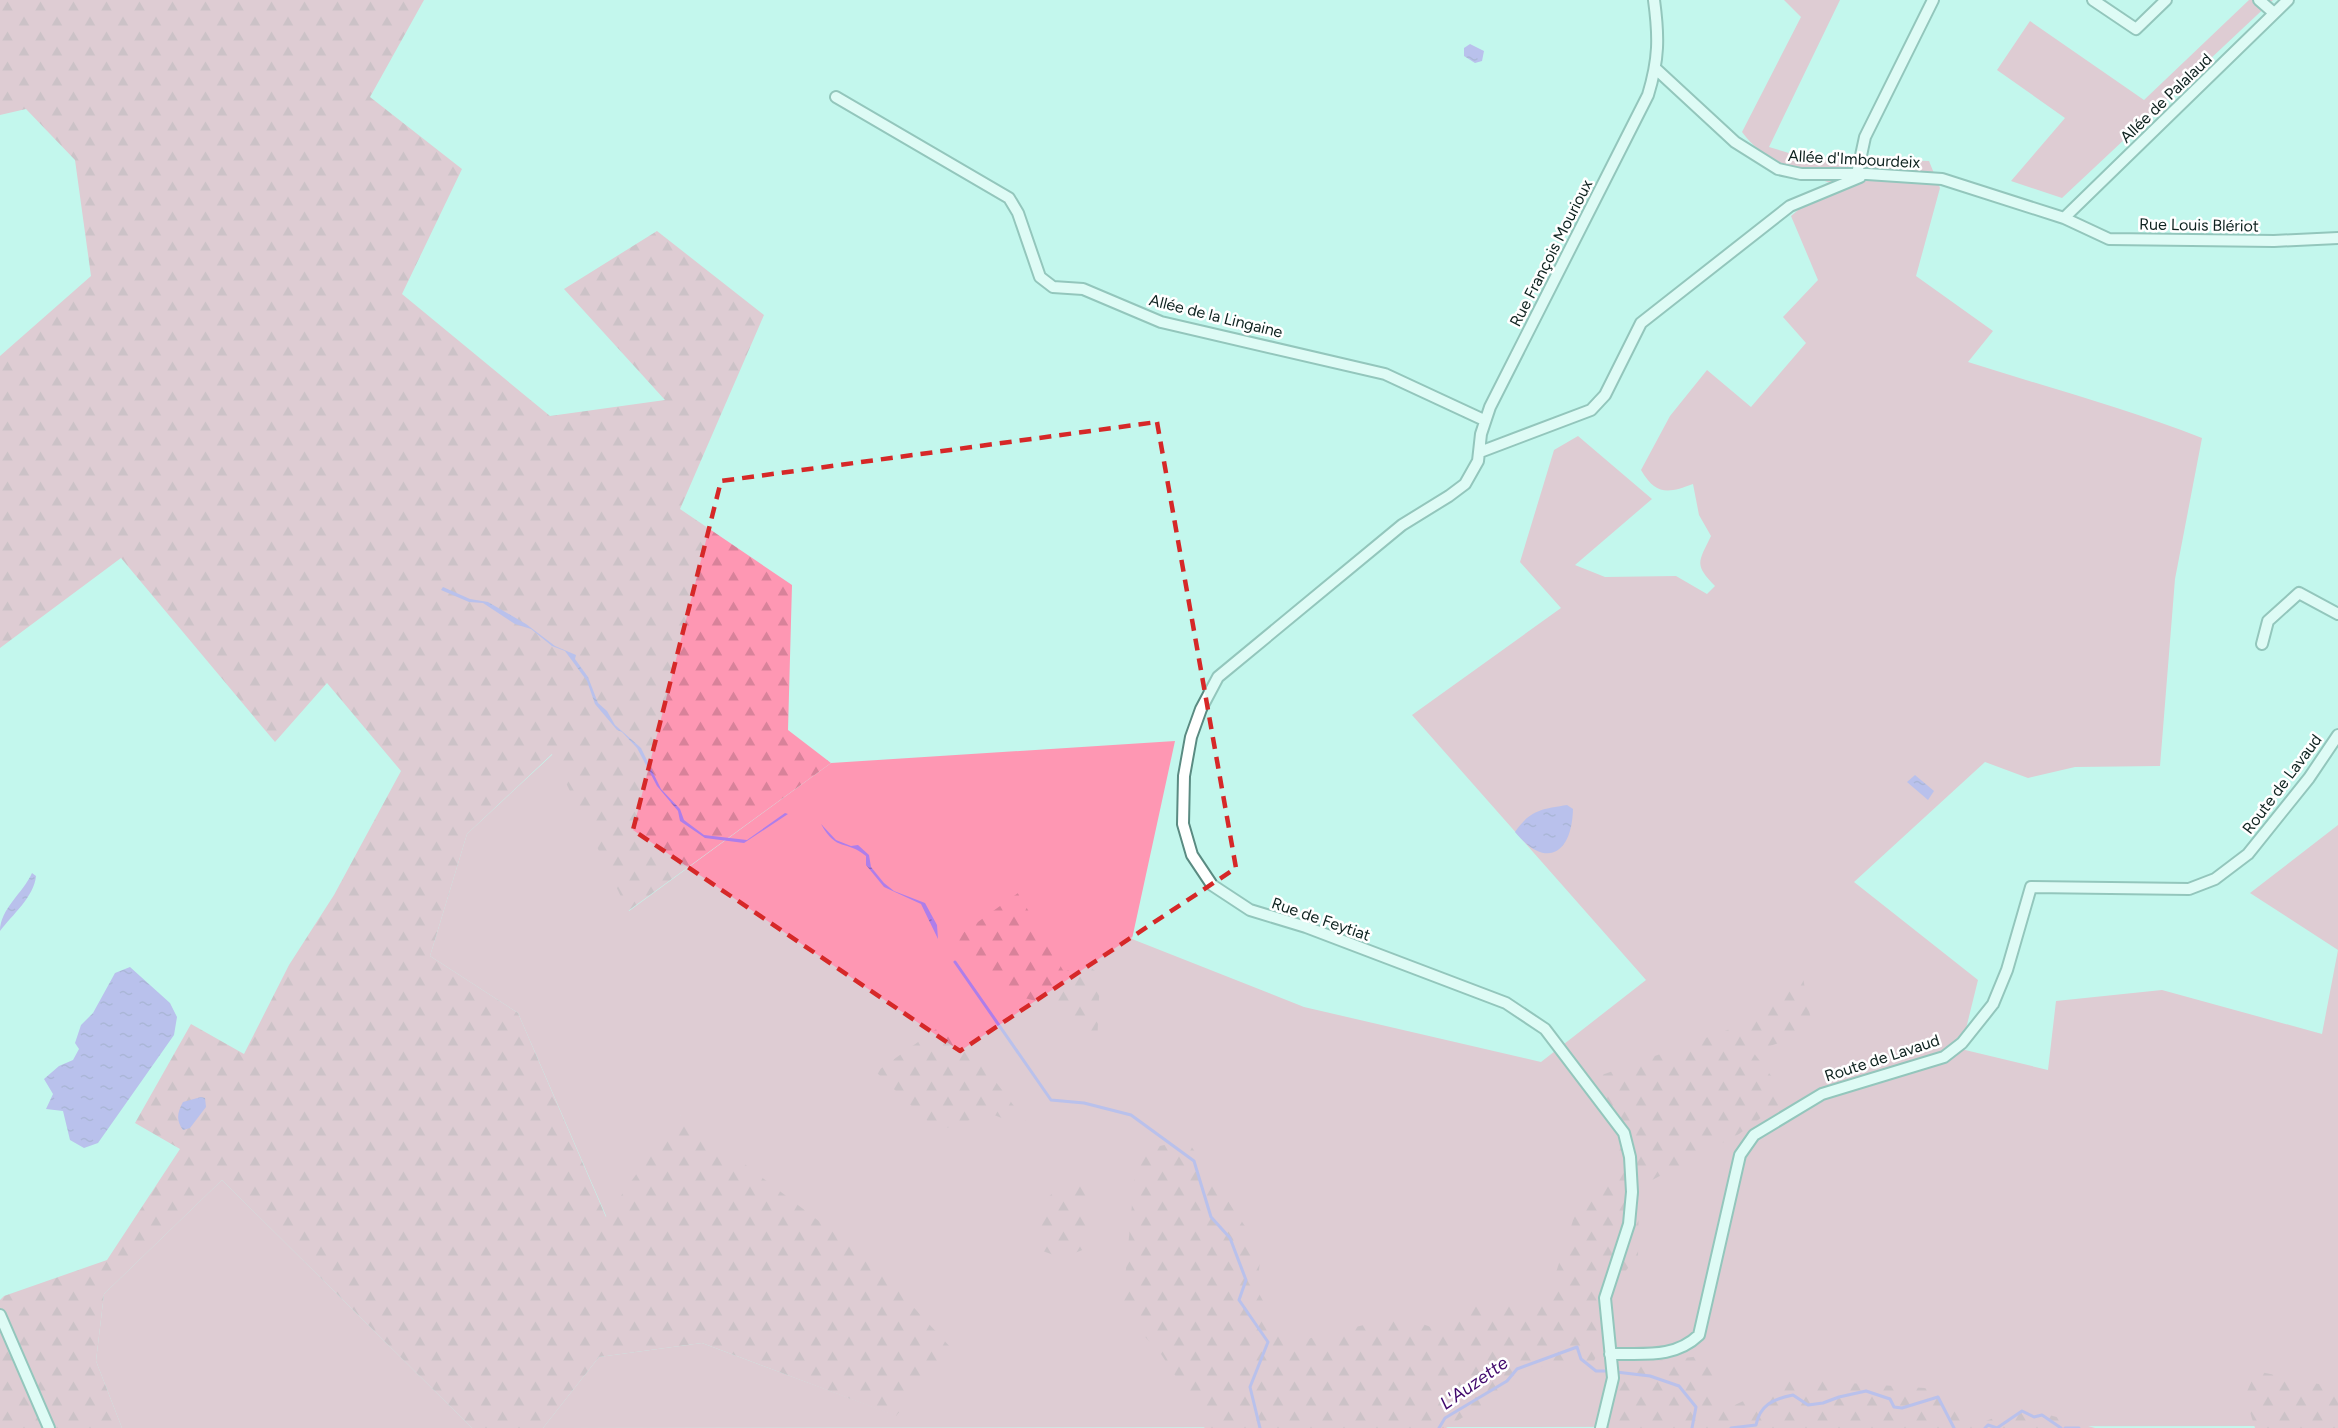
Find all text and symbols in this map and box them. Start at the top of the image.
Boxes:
street label: Allée de Palalaud [2116,49,2216,147]
street label: Allée d'Imbourdeix [1787,146,1921,172]
street label: Rue François Mourioux [1506,176,1597,330]
street label: Rue Louis Blériot [2139,214,2259,236]
street label: Allée de la Lingaine [1147,290,1285,342]
street label: Route de Lavaud [2238,730,2326,838]
street label: Rue de Feytiat [1269,893,1373,945]
street label: Route de Lavaud [1822,1030,1942,1086]
water label: L'Auzette [1436,1352,1512,1414]

